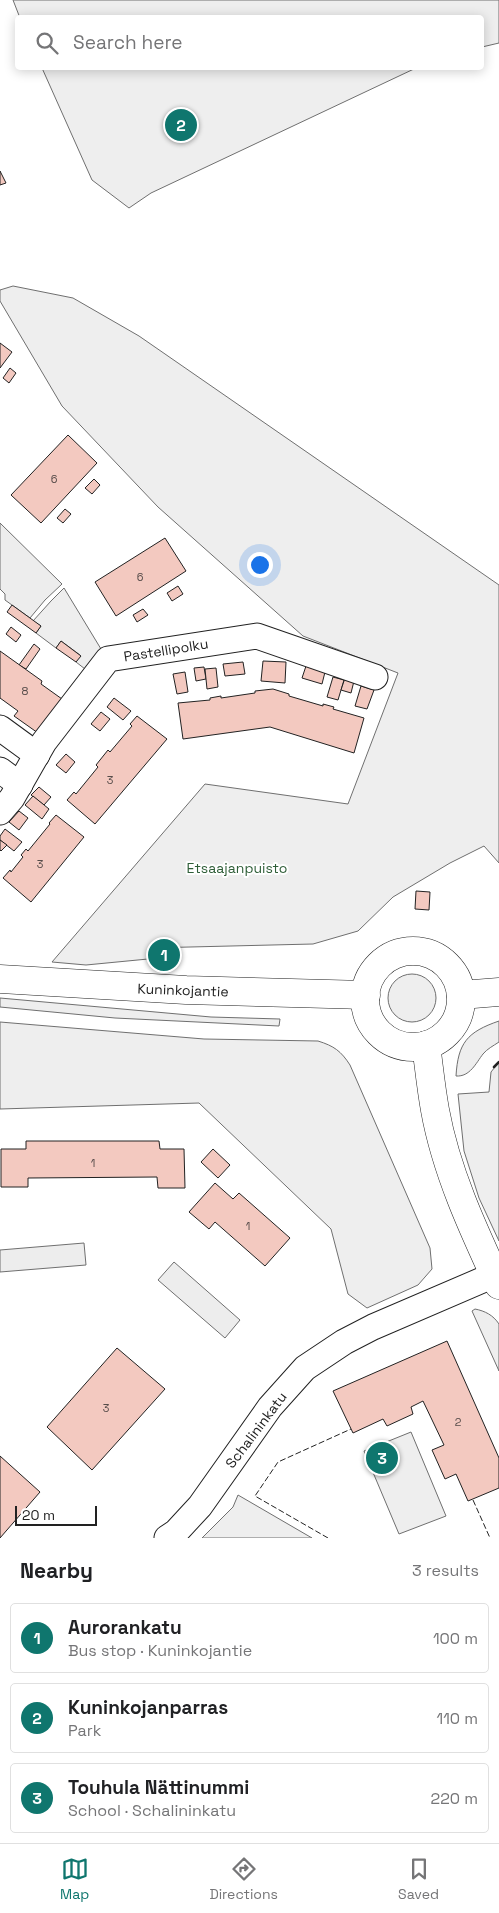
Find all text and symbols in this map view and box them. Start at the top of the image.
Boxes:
search box [15,15,484,70]
icon: search [33,29,61,57]
text: Search here [73,30,183,55]
pin: 2 [165,106,197,144]
house number: 6 [51,472,58,486]
your location [247,552,273,578]
house number: 6 [137,570,144,584]
street label: Pastellipolku [122,634,210,666]
house number: 8 [22,684,29,698]
house number: 3 [107,773,114,787]
house number: 3 [37,857,44,871]
park label: Etsaajanpuisto [187,859,287,877]
pin: 1 [148,936,180,974]
street label: Kuninkojantie [137,979,229,1001]
house number: 1 [91,1156,95,1170]
house number: 1 [246,1219,250,1233]
street label: Schalininkatu [221,1388,291,1472]
house number: 3 [103,1401,110,1415]
house number: 2 [455,1415,462,1429]
pin: 3 [366,1439,398,1477]
scale bar [15,1503,98,1526]
text: 20 m [22,1506,55,1524]
text: Nearby [20,1557,93,1584]
text: 3 results [412,1560,479,1581]
text: Aurorankatu [68,1615,182,1640]
text: 1 [33,1628,41,1649]
text: 100 m [433,1628,478,1649]
text: Bus stop · Kuninkojantie [68,1640,252,1661]
text: Kuninkojanparras [68,1695,228,1720]
text: 2 [32,1708,42,1729]
text: 110 m [436,1708,478,1729]
text: Park [68,1720,101,1741]
text: Touhula Nättinummi [68,1775,249,1800]
text: 3 [32,1788,42,1809]
text: 220 m [431,1788,478,1809]
text: School · Schalininkatu [68,1800,236,1821]
tab: Map [60,1855,89,1903]
tab: Directions [209,1855,278,1903]
tab: Saved [398,1855,439,1903]

